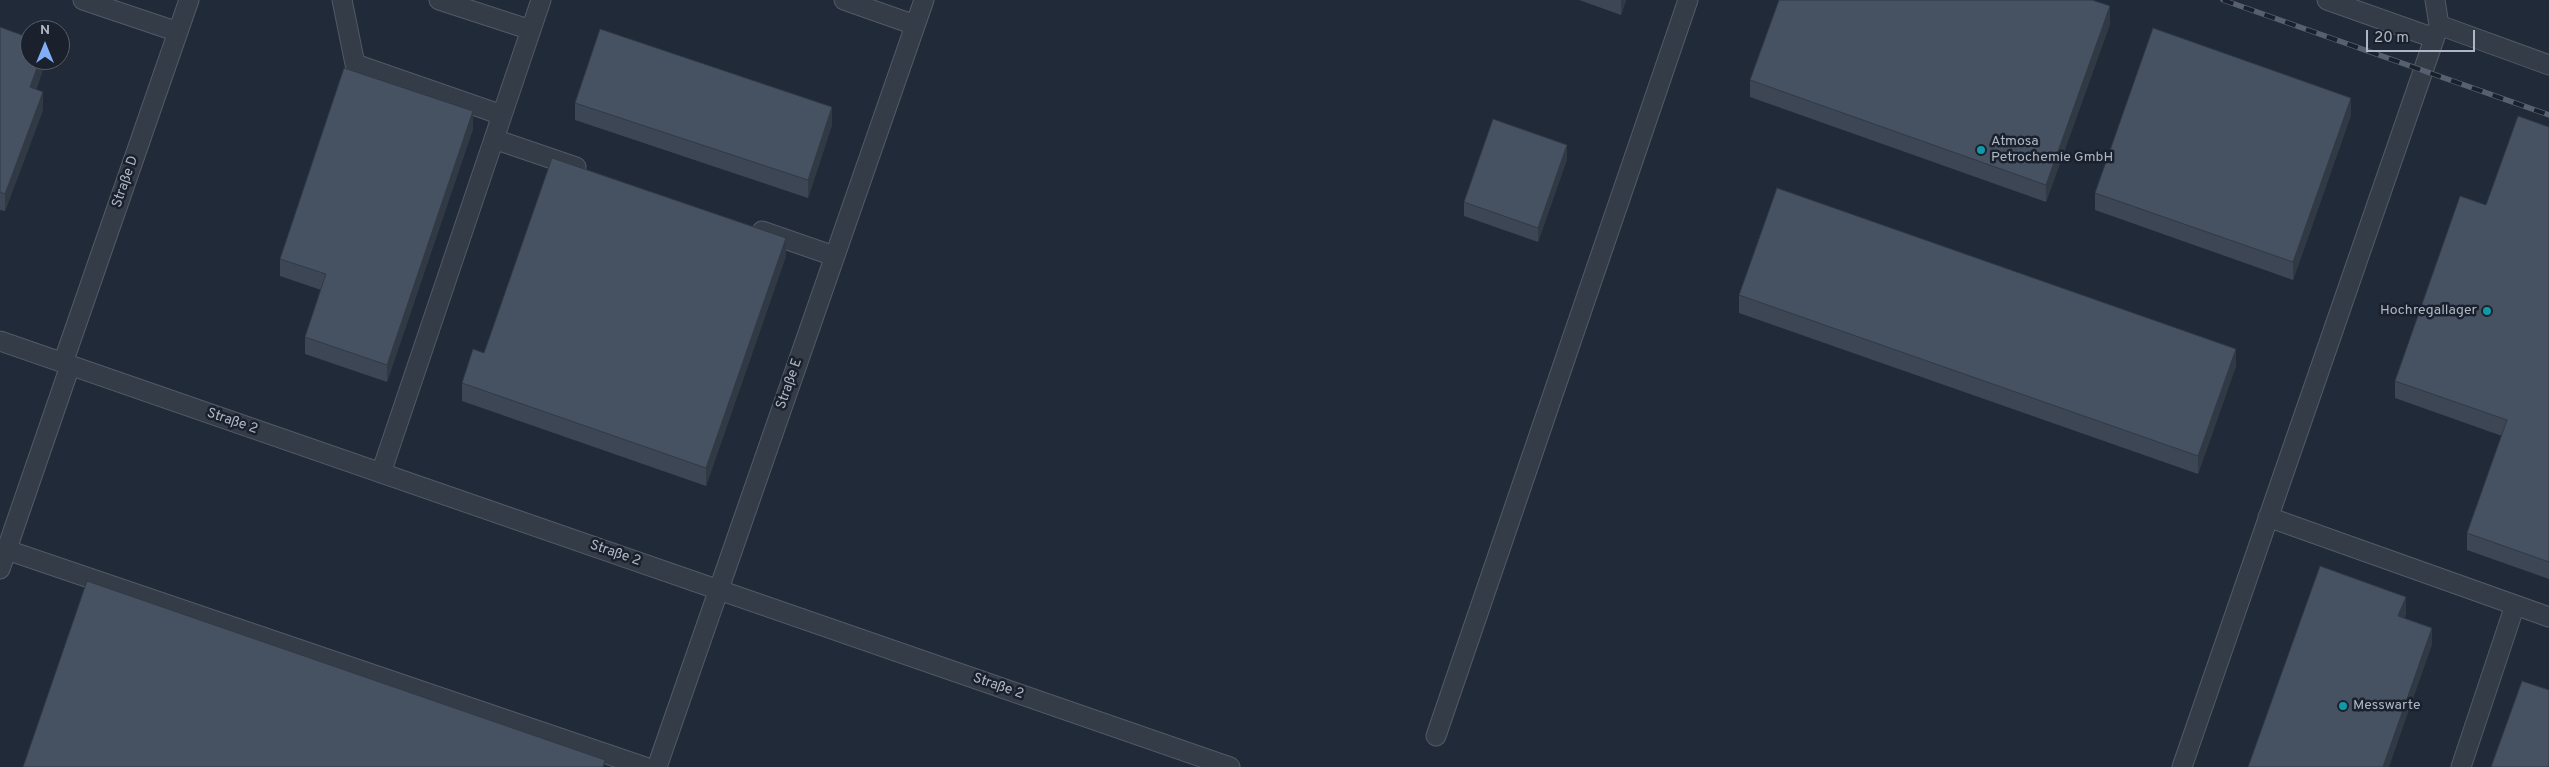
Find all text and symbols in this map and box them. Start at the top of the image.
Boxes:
north arrow [20,20,70,70]
scale bar [2369,20,2478,52]
text: N [40,22,50,39]
text: 20 m [2374,29,2409,48]
place label: Atmosa Petrochemie GmbH [1991,134,2113,166]
marker: Atmosa Petrochemie GmbH [1975,144,1987,156]
street label: Straße D [109,154,143,210]
place label: Hochregallager [2380,303,2477,319]
marker: Hochregallager [2481,305,2493,317]
street label: Straße E [774,356,806,412]
street label: Straße 2 [204,405,260,439]
street label: Straße 2 [587,537,643,571]
street label: Straße 2 [970,670,1026,704]
place label: Messwarte [2353,698,2420,714]
marker: Messwarte [2337,700,2349,712]

